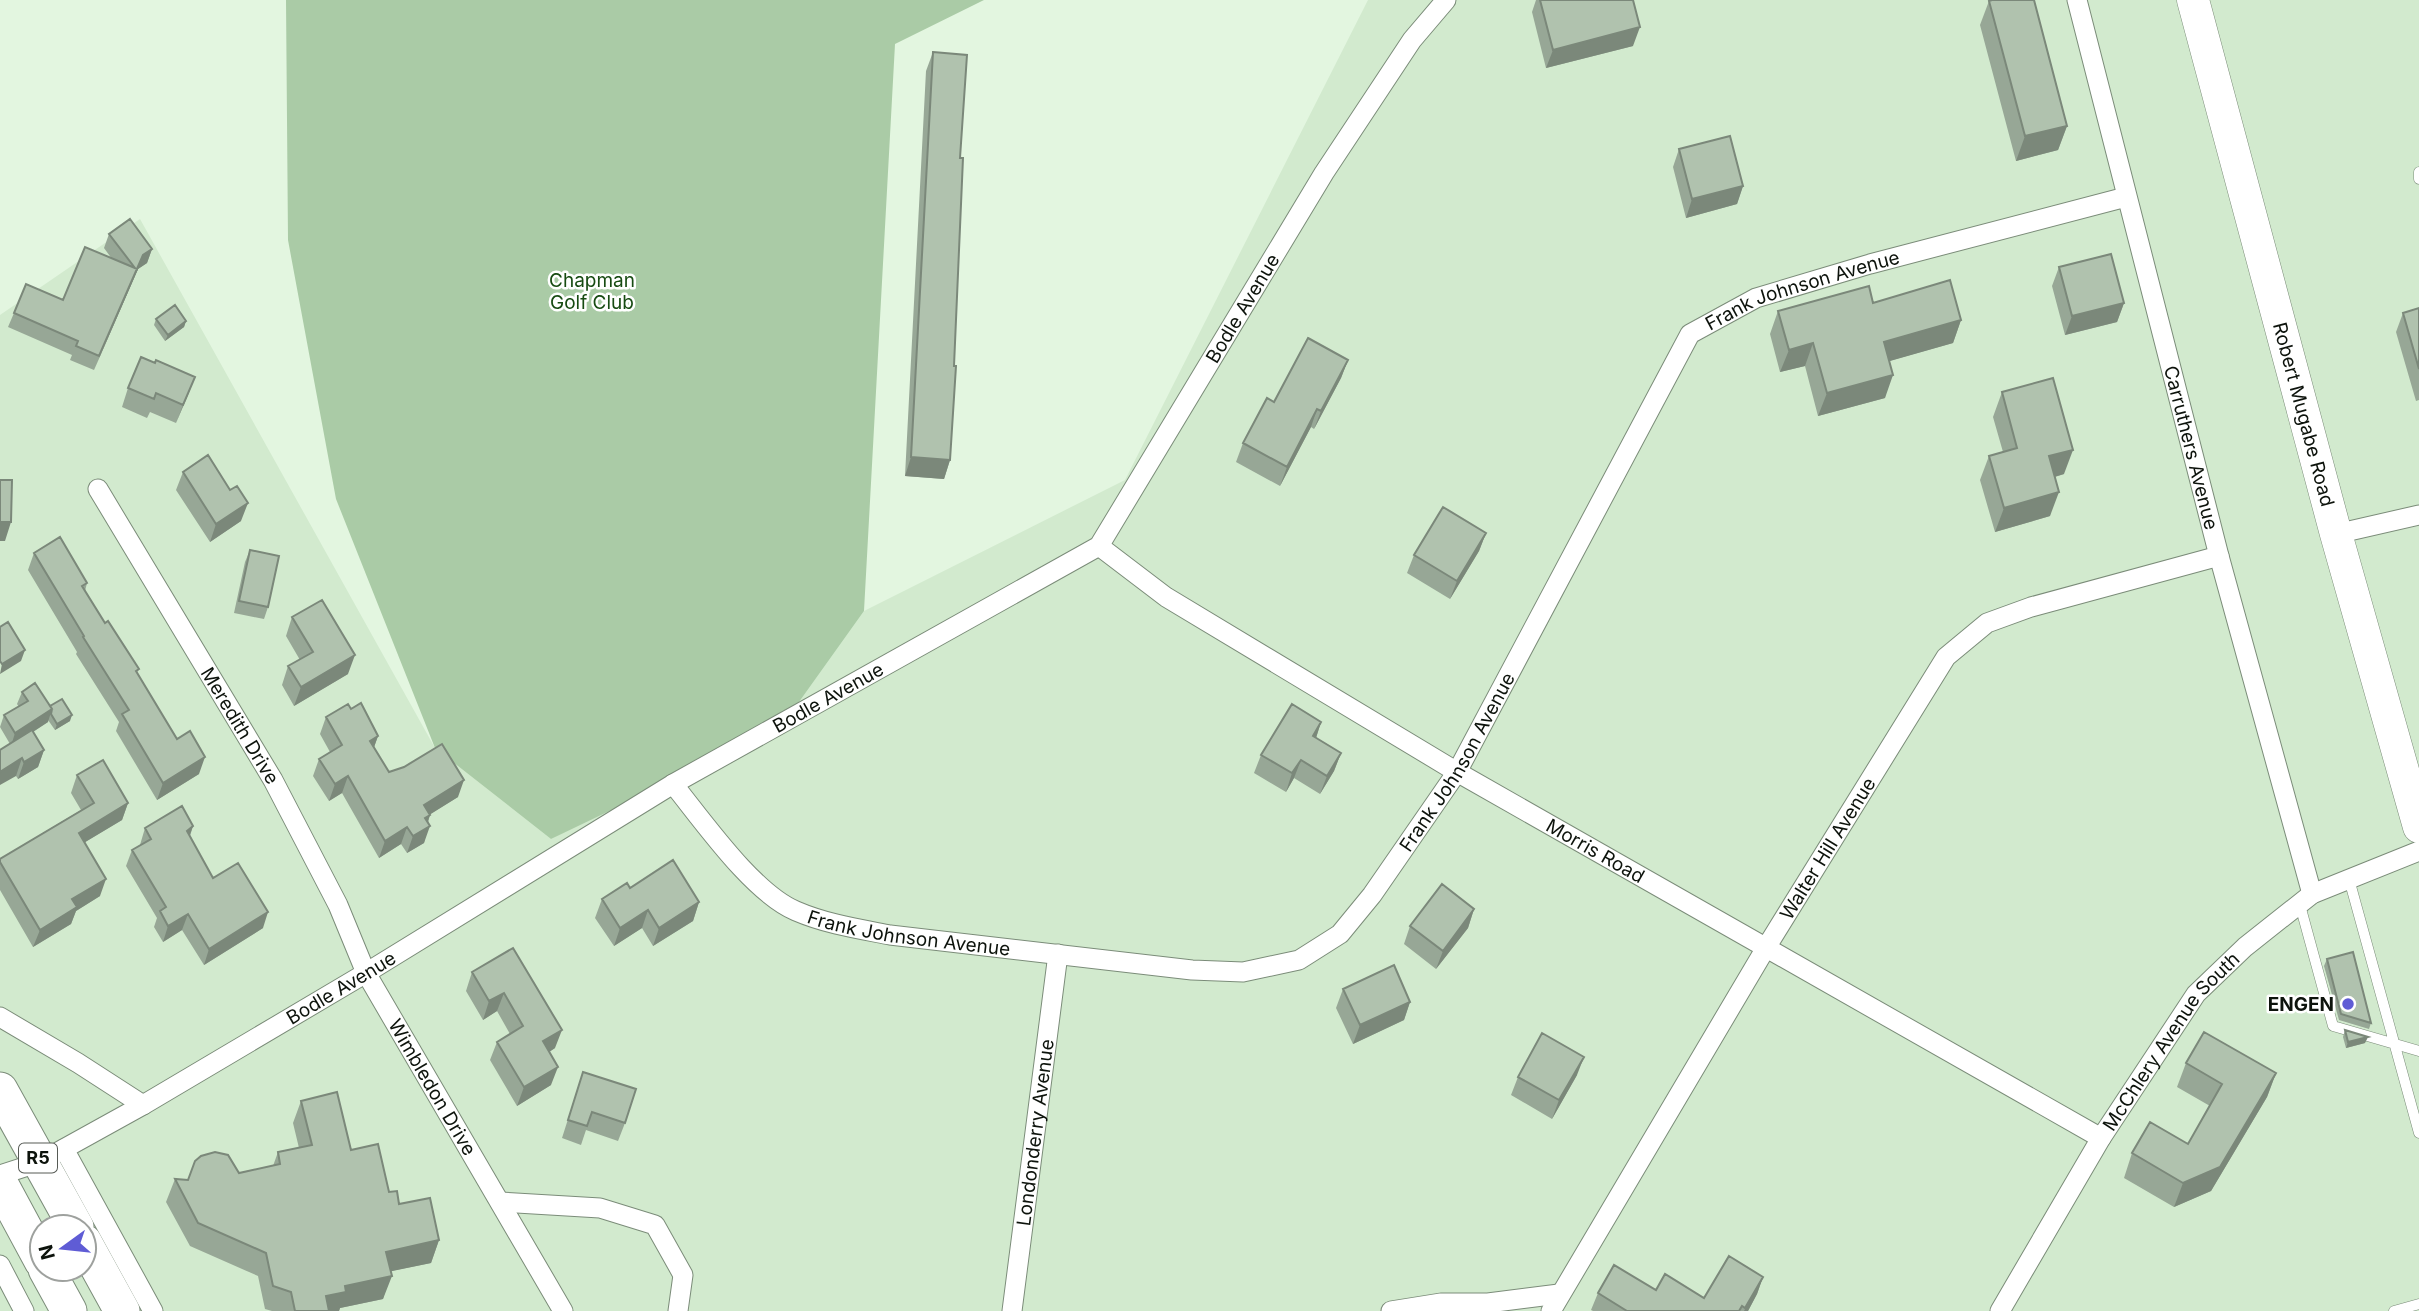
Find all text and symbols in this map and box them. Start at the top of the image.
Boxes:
street label: Frank Johnson Avenue [1701,246,1902,335]
street label: Bodle Avenue [1201,250,1285,367]
park label: Chapman Golf Club [549,269,635,314]
street label: Robert Mugabe Road [2268,320,2339,509]
street label: Carruthers Avenue [2159,363,2223,532]
street label: Bodle Avenue [769,658,888,738]
street label: Meredith Drive [196,663,284,788]
street label: Frank Johnson Avenue [1395,669,1520,856]
street label: Walter Hill Avenue [1775,773,1881,924]
street label: Morris Road [1542,814,1648,888]
street label: Frank Johnson Avenue [804,905,1012,961]
street label: Bodle Avenue [282,946,400,1029]
street label: McChlery Avenue South [2098,948,2244,1135]
place label: ENGEN [2268,993,2334,1016]
marker: ENGEN [2340,996,2356,1012]
street label: Wimbledon Drive [383,1015,481,1160]
street label: Londonderry Avenue [1012,1038,1059,1227]
road number: R5 [19,1143,57,1172]
north arrow [28,1213,98,1283]
text: N [34,1242,60,1262]

